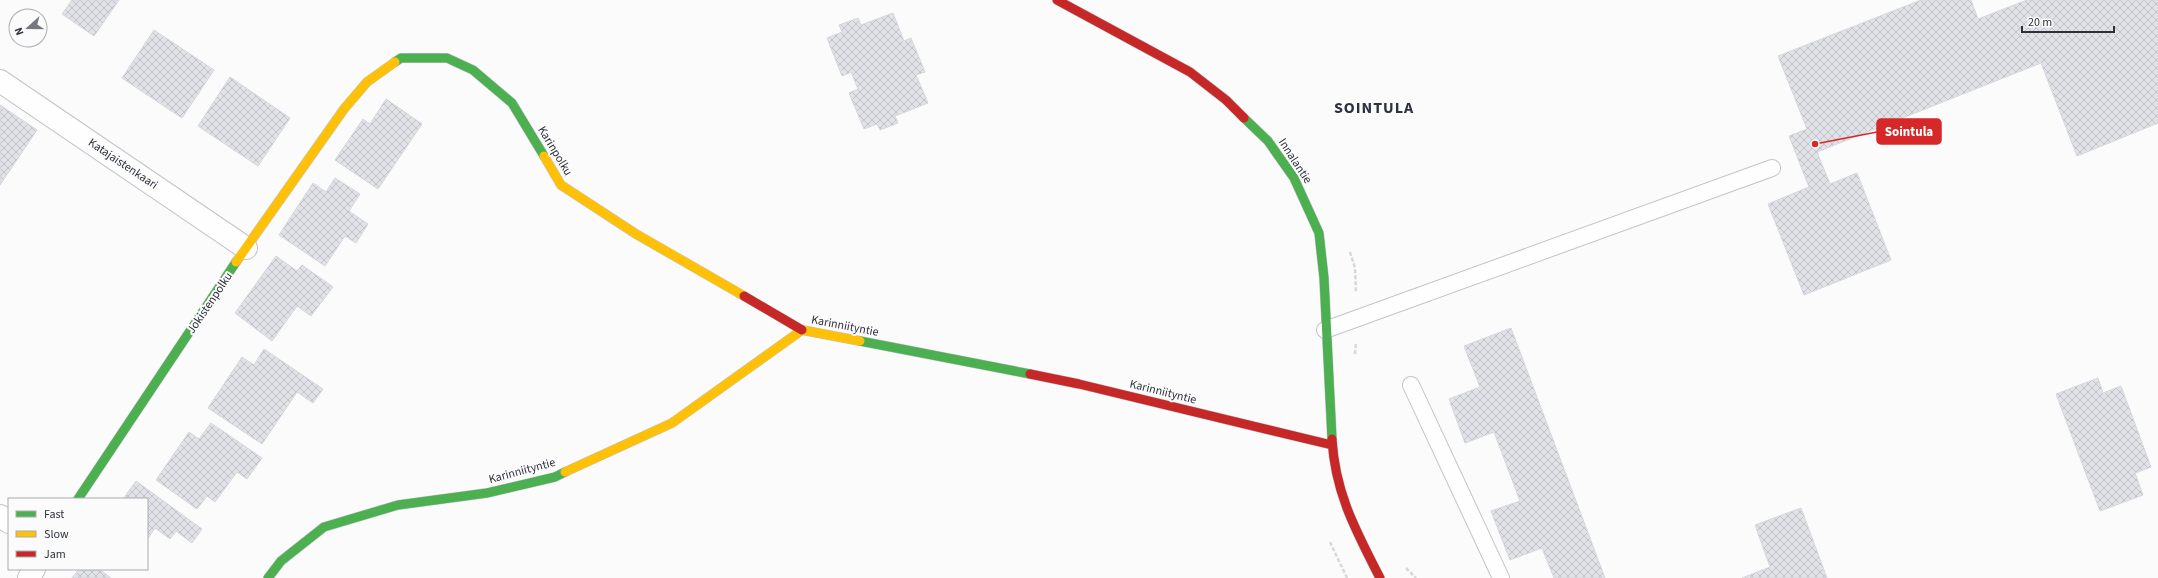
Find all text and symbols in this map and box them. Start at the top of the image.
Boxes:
north arrow [8,8,48,48]
scale bar [2022,8,2114,34]
text: 20 m [2028,14,2052,31]
text: N [11,25,27,38]
district label: SOINTULA [1334,97,1414,119]
callout: Sointula [1877,119,1941,144]
street label: Karinpolku [533,123,577,179]
text: Sointula [1885,123,1933,141]
street label: Katajaistenkaari [85,134,161,194]
street label: Innalantie [1274,135,1316,187]
street label: Jokistenpolku [183,269,237,337]
street label: Karinniityntie [810,311,880,341]
street label: Karinniityntie [1128,375,1198,409]
street label: Karinniityntie [487,454,557,488]
legend [8,498,148,570]
text: Fast [44,506,64,523]
text: Slow [44,526,69,543]
text: Jam [44,546,66,563]

